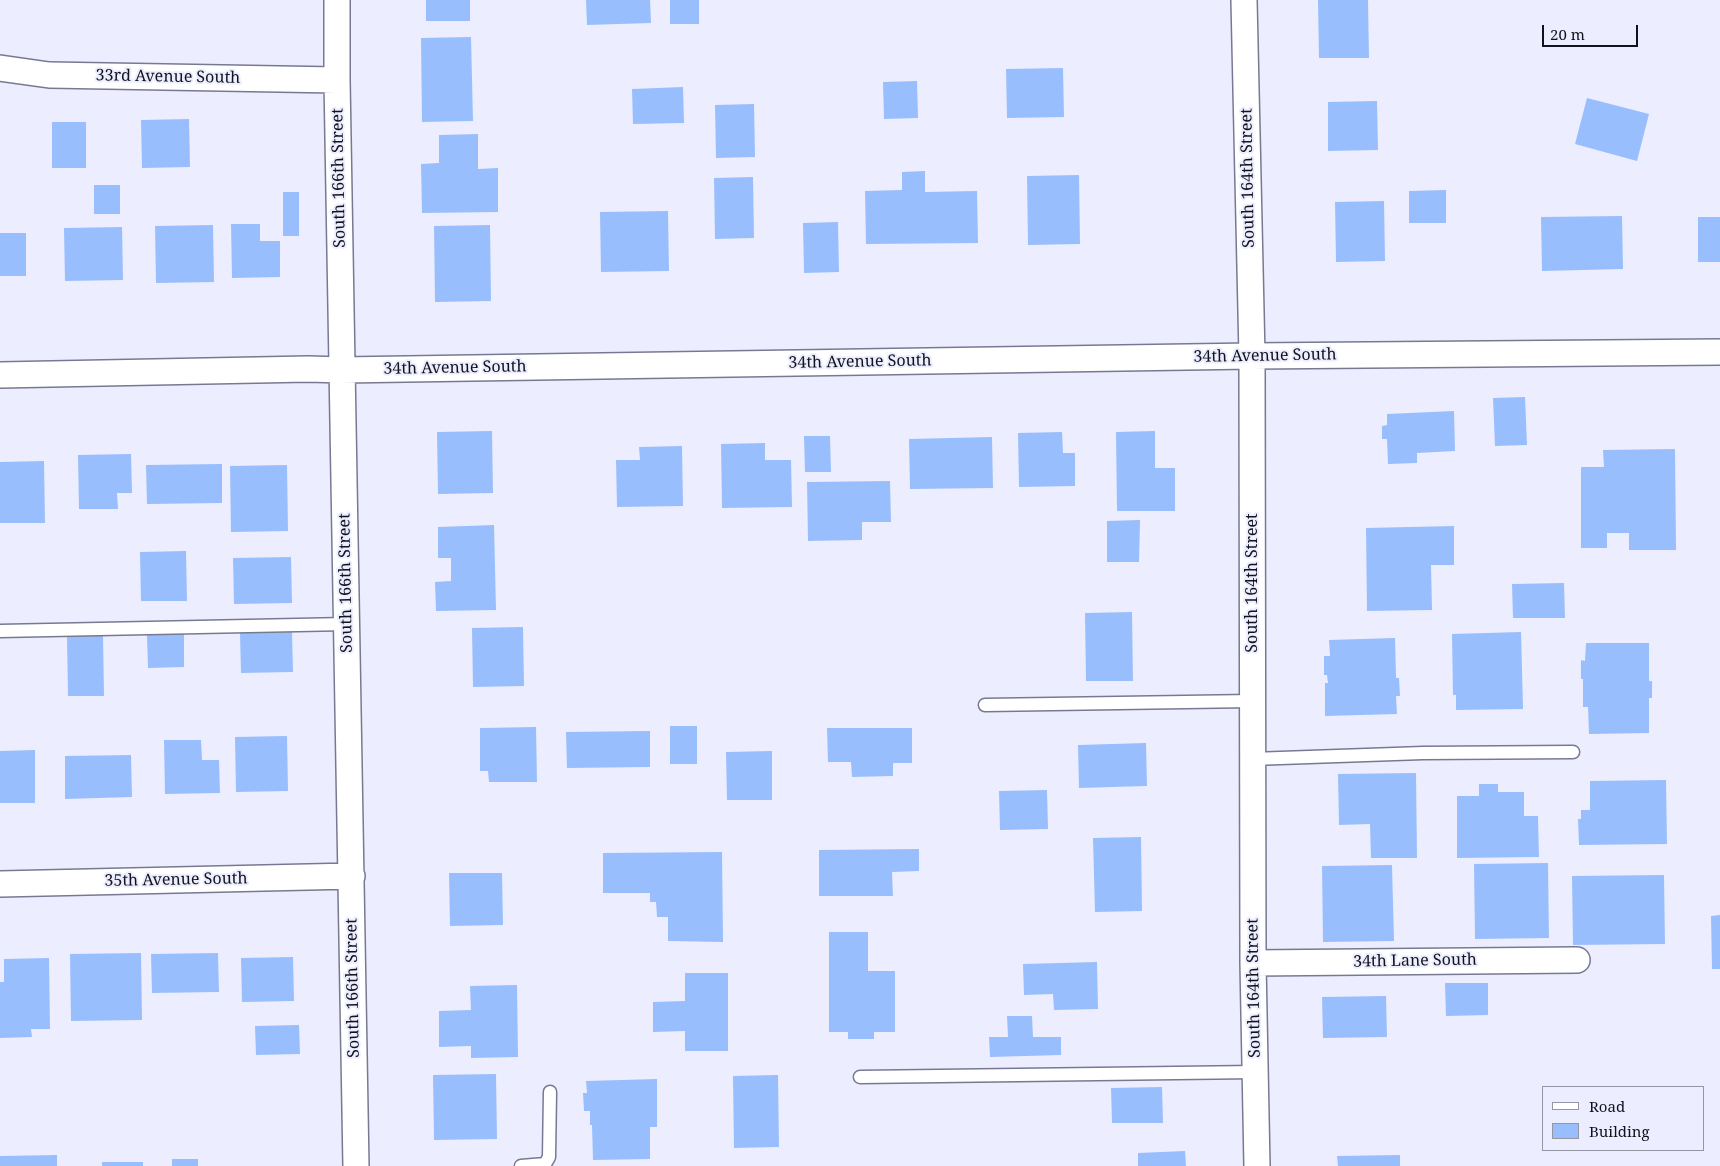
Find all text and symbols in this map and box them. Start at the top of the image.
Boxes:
scale bar [1545,15,1641,47]
text: 20 m [1550,24,1585,44]
street label: 33rd Avenue South [96,66,240,88]
street label: South 166th Street [328,108,350,248]
street label: South 164th Street [1237,108,1259,248]
street label: 34th Avenue South [1193,345,1337,367]
street label: 34th Avenue South [788,351,932,373]
street label: 34th Avenue South [383,357,527,379]
street label: South 166th Street [335,513,357,653]
street label: South 164th Street [1242,513,1262,653]
street label: 35th Avenue South [104,869,248,891]
street label: South 166th Street [342,918,364,1058]
street label: South 164th Street [1243,918,1265,1058]
street label: 34th Lane South [1353,950,1477,972]
legend [1542,1086,1705,1151]
text: Road [1589,1096,1625,1116]
text: Building [1589,1121,1650,1141]

